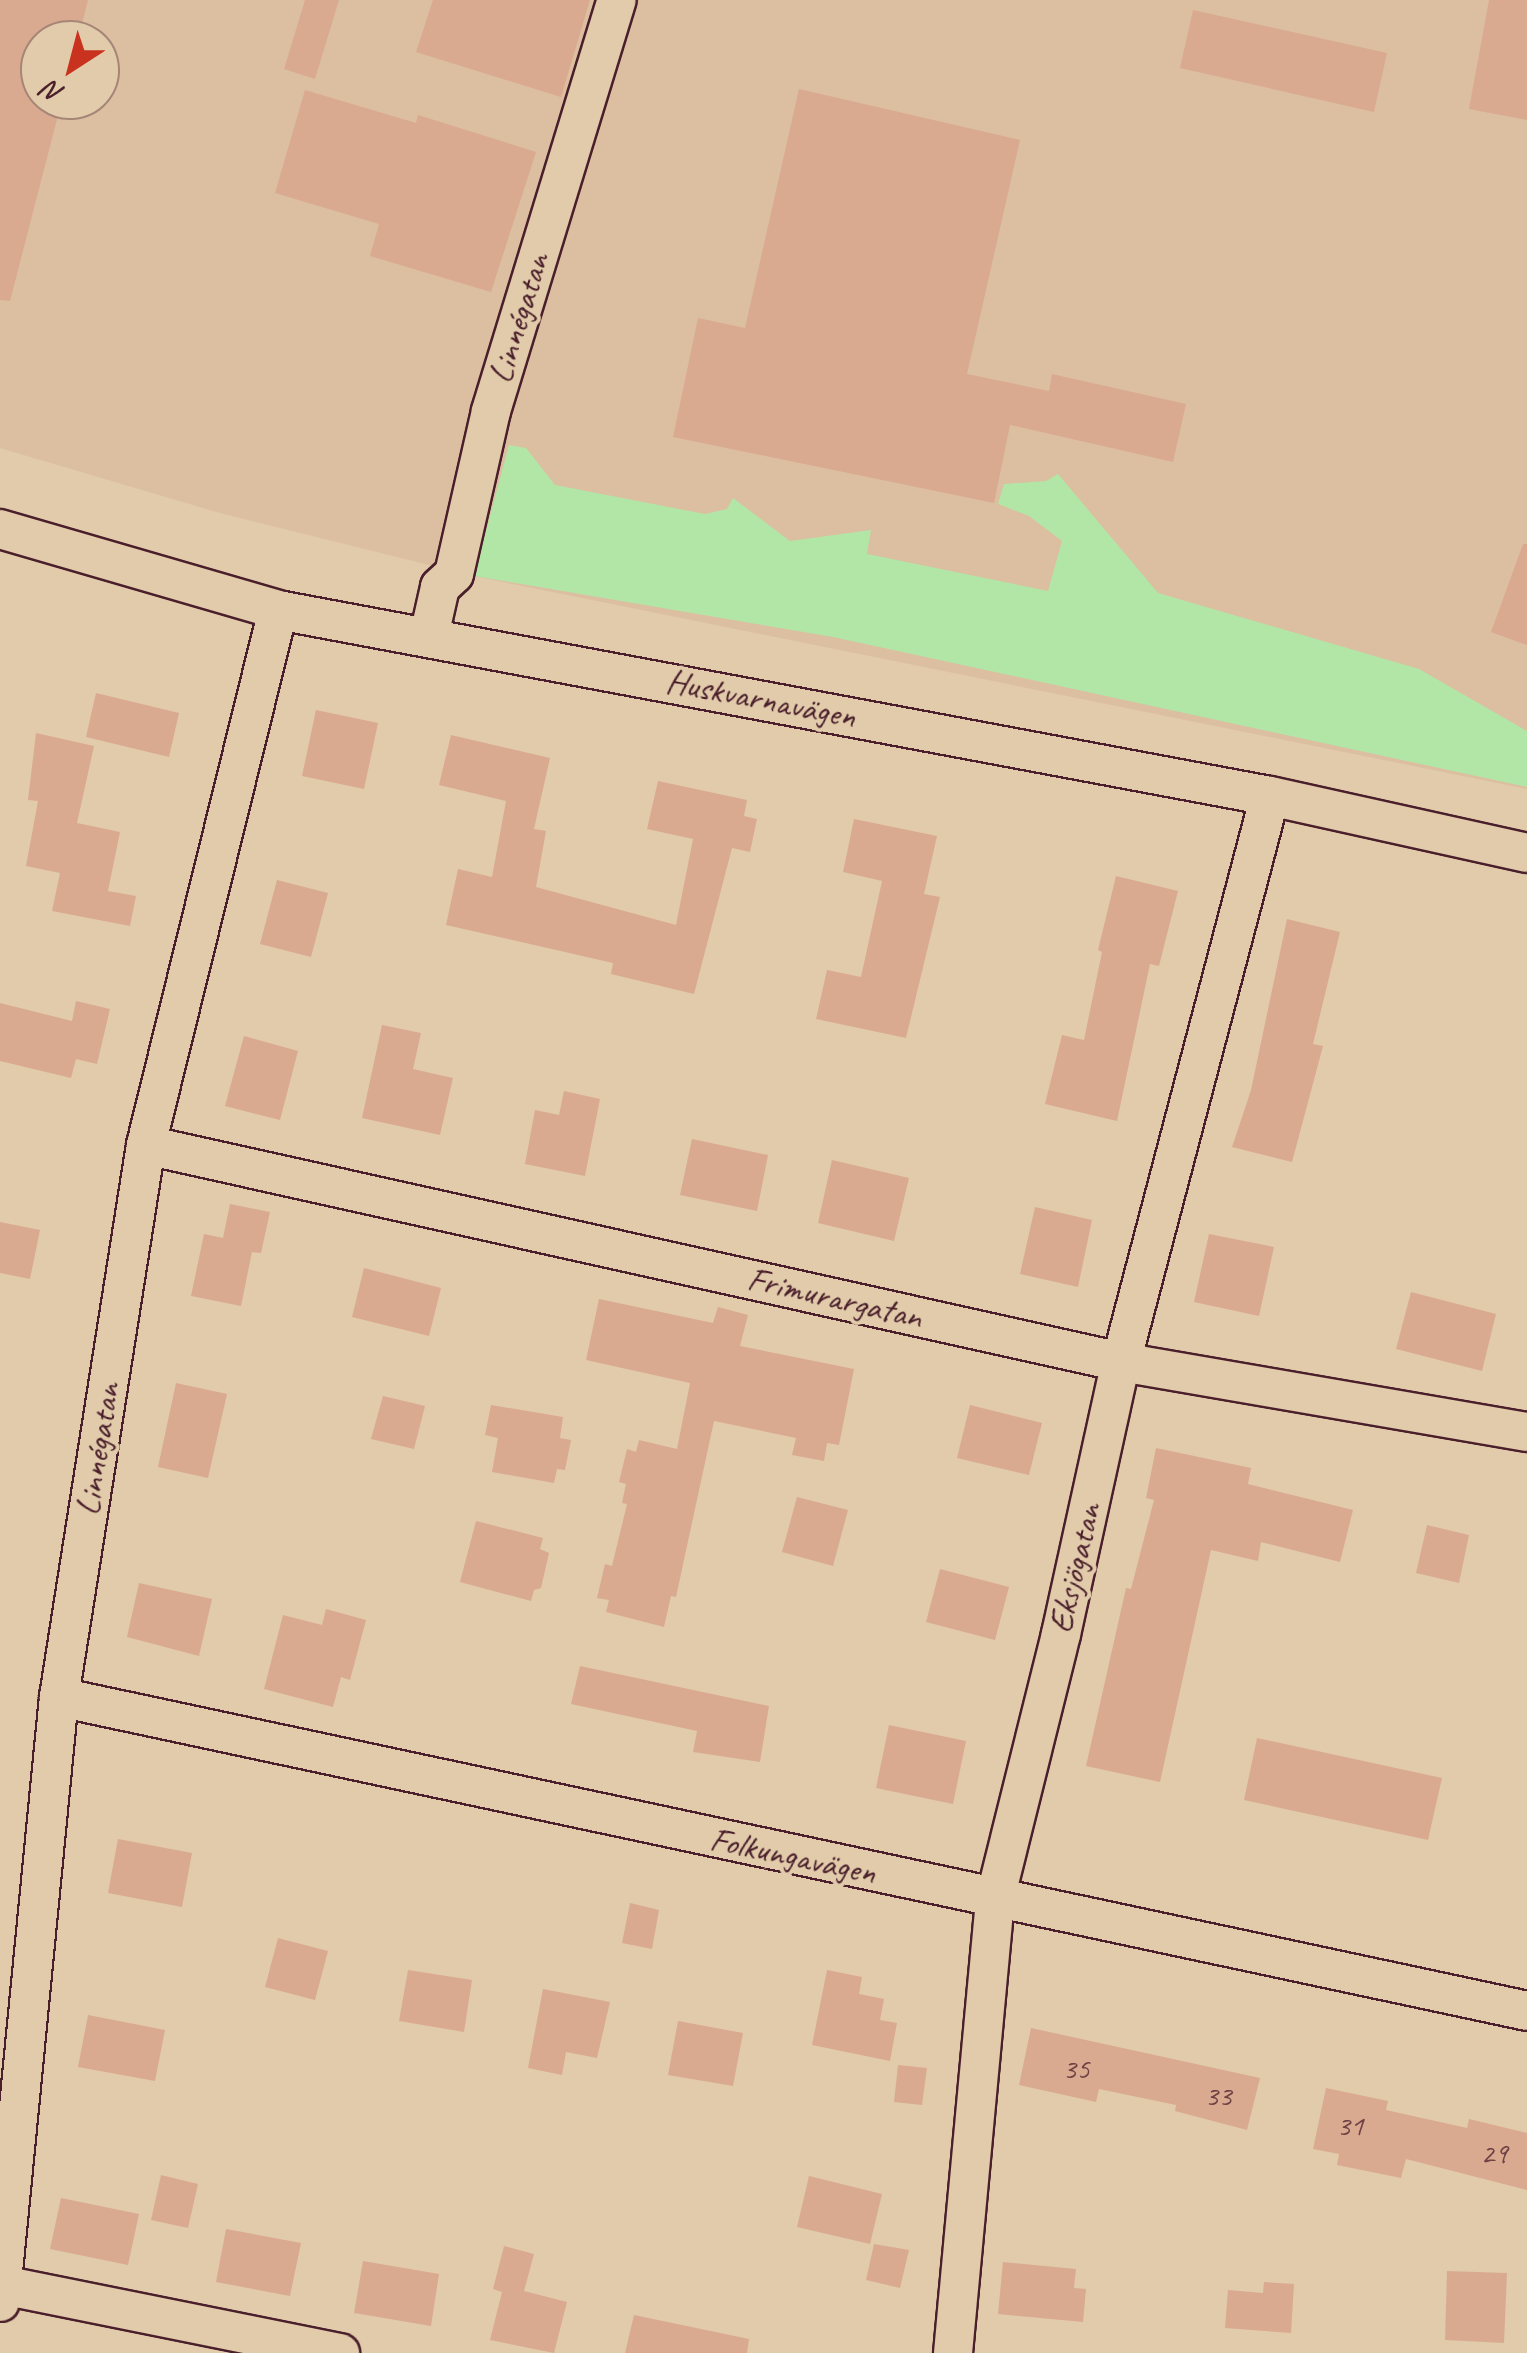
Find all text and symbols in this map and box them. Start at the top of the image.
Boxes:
north arrow [20,20,120,120]
text: N [36,74,71,112]
street label: Linnégatan [479,248,559,388]
street label: Huskvarnavägen [663,660,859,738]
street label: Frimurargatan [744,1258,926,1338]
street label: Linnégatan [67,1380,129,1518]
street label: Eksjögatan [1040,1499,1110,1637]
street label: Folkungavägen [706,1818,880,1894]
house number: 35 [1063,2050,1089,2086]
house number: 33 [1205,2077,1231,2113]
house number: 31 [1337,2107,1363,2143]
house number: 29 [1481,2135,1507,2171]

